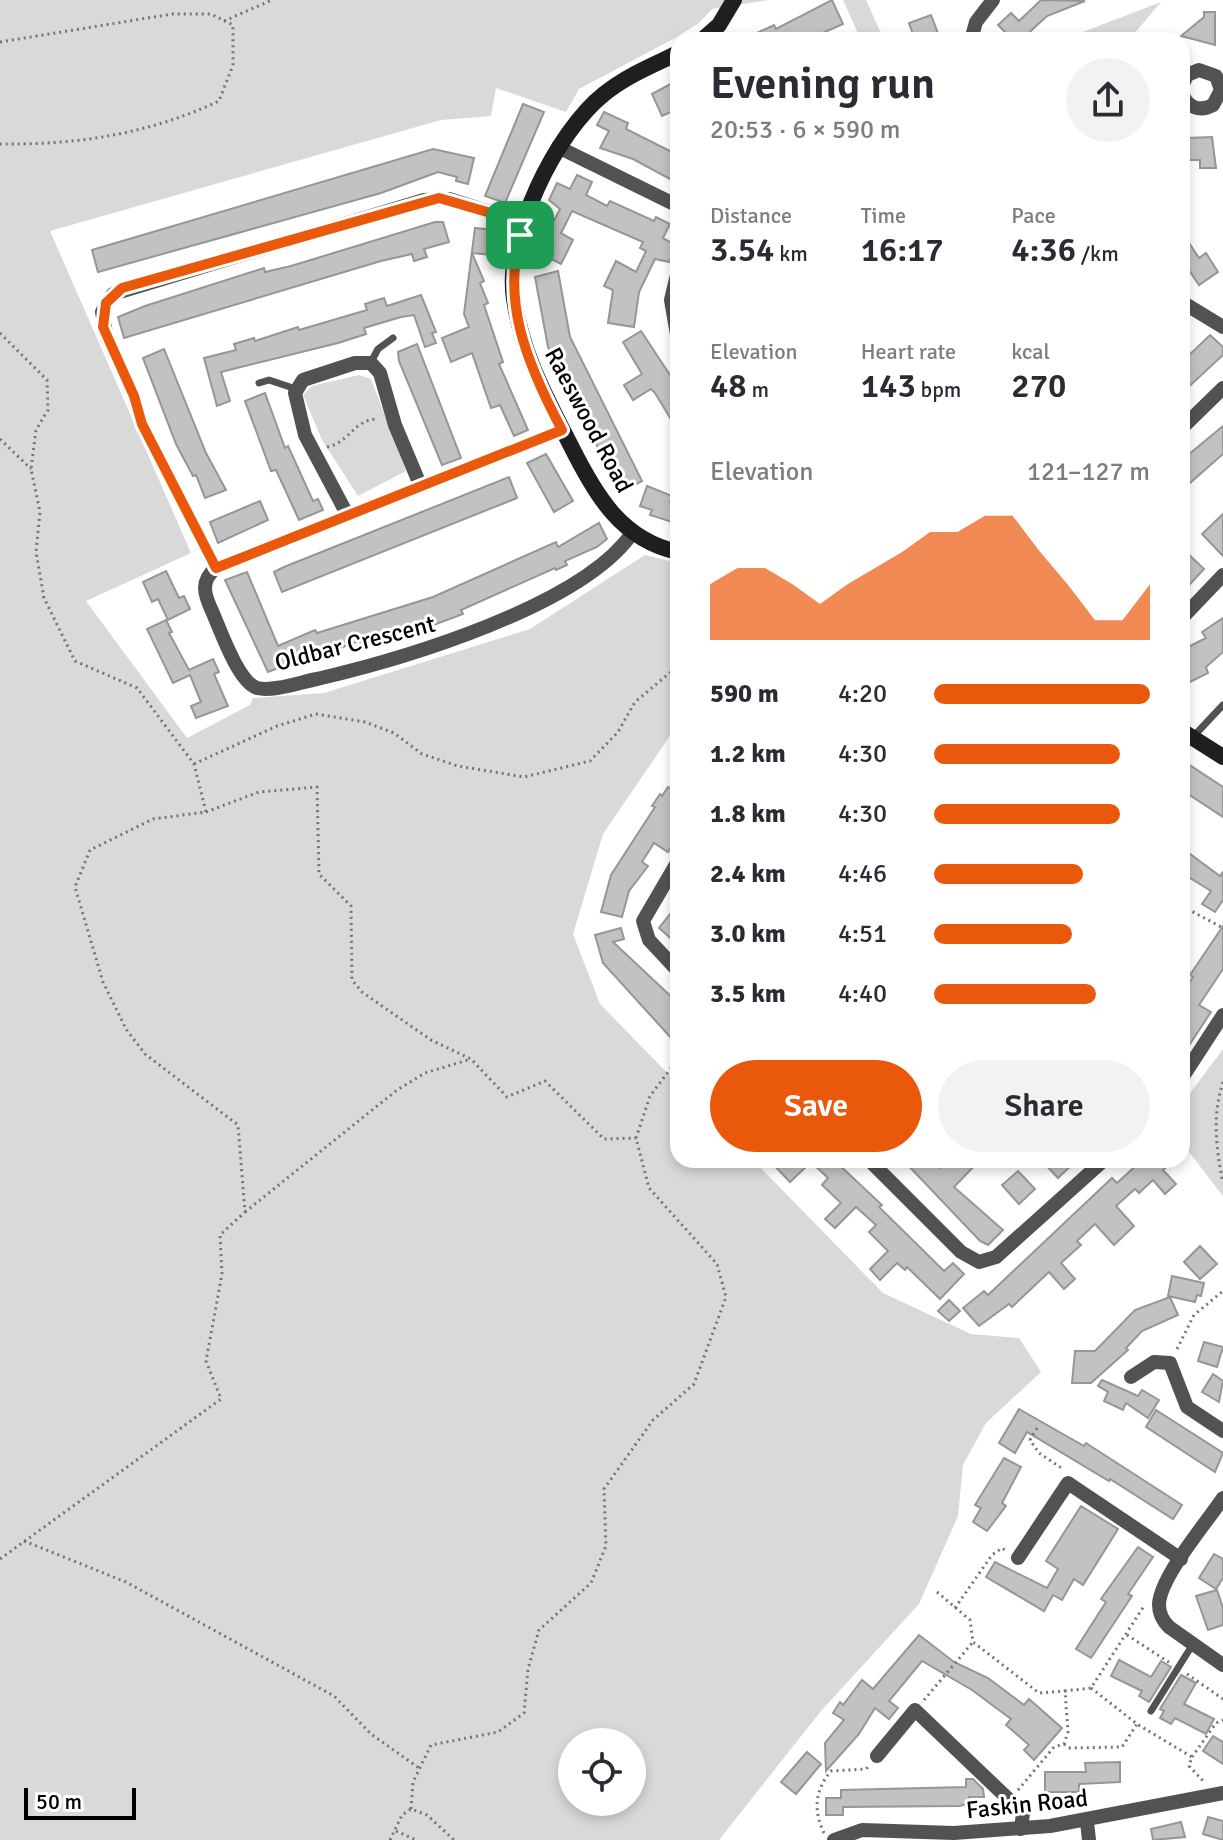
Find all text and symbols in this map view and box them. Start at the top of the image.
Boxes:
text: Evening run [710,57,935,111]
button: share [1066,58,1150,142]
text: 20:53 · 6 × 590 m [710,114,901,146]
pin [486,201,554,269]
text: Distance [710,202,792,229]
text: Time [861,202,906,229]
text: Pace [1011,202,1056,229]
icon: arrive [498,213,542,257]
text: 3.54 [710,229,774,271]
text: 16:17 [861,229,944,271]
text: 4:36 [1011,229,1076,271]
text: km [774,240,808,267]
text: /km [1076,240,1119,267]
text: Elevation [710,338,798,365]
text: Heart rate [861,338,956,365]
text: kcal [1011,338,1050,365]
street label: Raeswood Road [538,342,640,498]
text: 48 [710,365,747,407]
text: 143 [861,365,916,407]
text: 270 [1011,365,1066,407]
text: m [747,376,769,403]
text: bpm [916,376,961,403]
text: Elevation [710,456,814,488]
text: 121–127 m [1027,456,1150,488]
street label: Oldbar Crescent [272,609,438,677]
text: 590 m [710,678,779,710]
text: 4:20 [838,678,887,710]
text: 1.2 km [710,738,786,770]
text: 4:30 [838,738,887,770]
text: 1.8 km [710,798,786,830]
text: 4:30 [838,798,887,830]
text: 2.4 km [710,858,786,890]
text: 4:46 [838,858,887,890]
text: 3.0 km [710,918,786,950]
text: 4:51 [838,918,887,950]
text: 3.5 km [710,978,786,1010]
text: 4:40 [838,978,887,1010]
button: Save [710,1060,922,1152]
button: Share [938,1060,1150,1152]
map controls [558,1728,646,1816]
button: locate [558,1728,646,1816]
street label: Faskin Road [965,1783,1089,1825]
scale bar [24,1784,136,1820]
text: 50 m [36,1788,82,1815]

